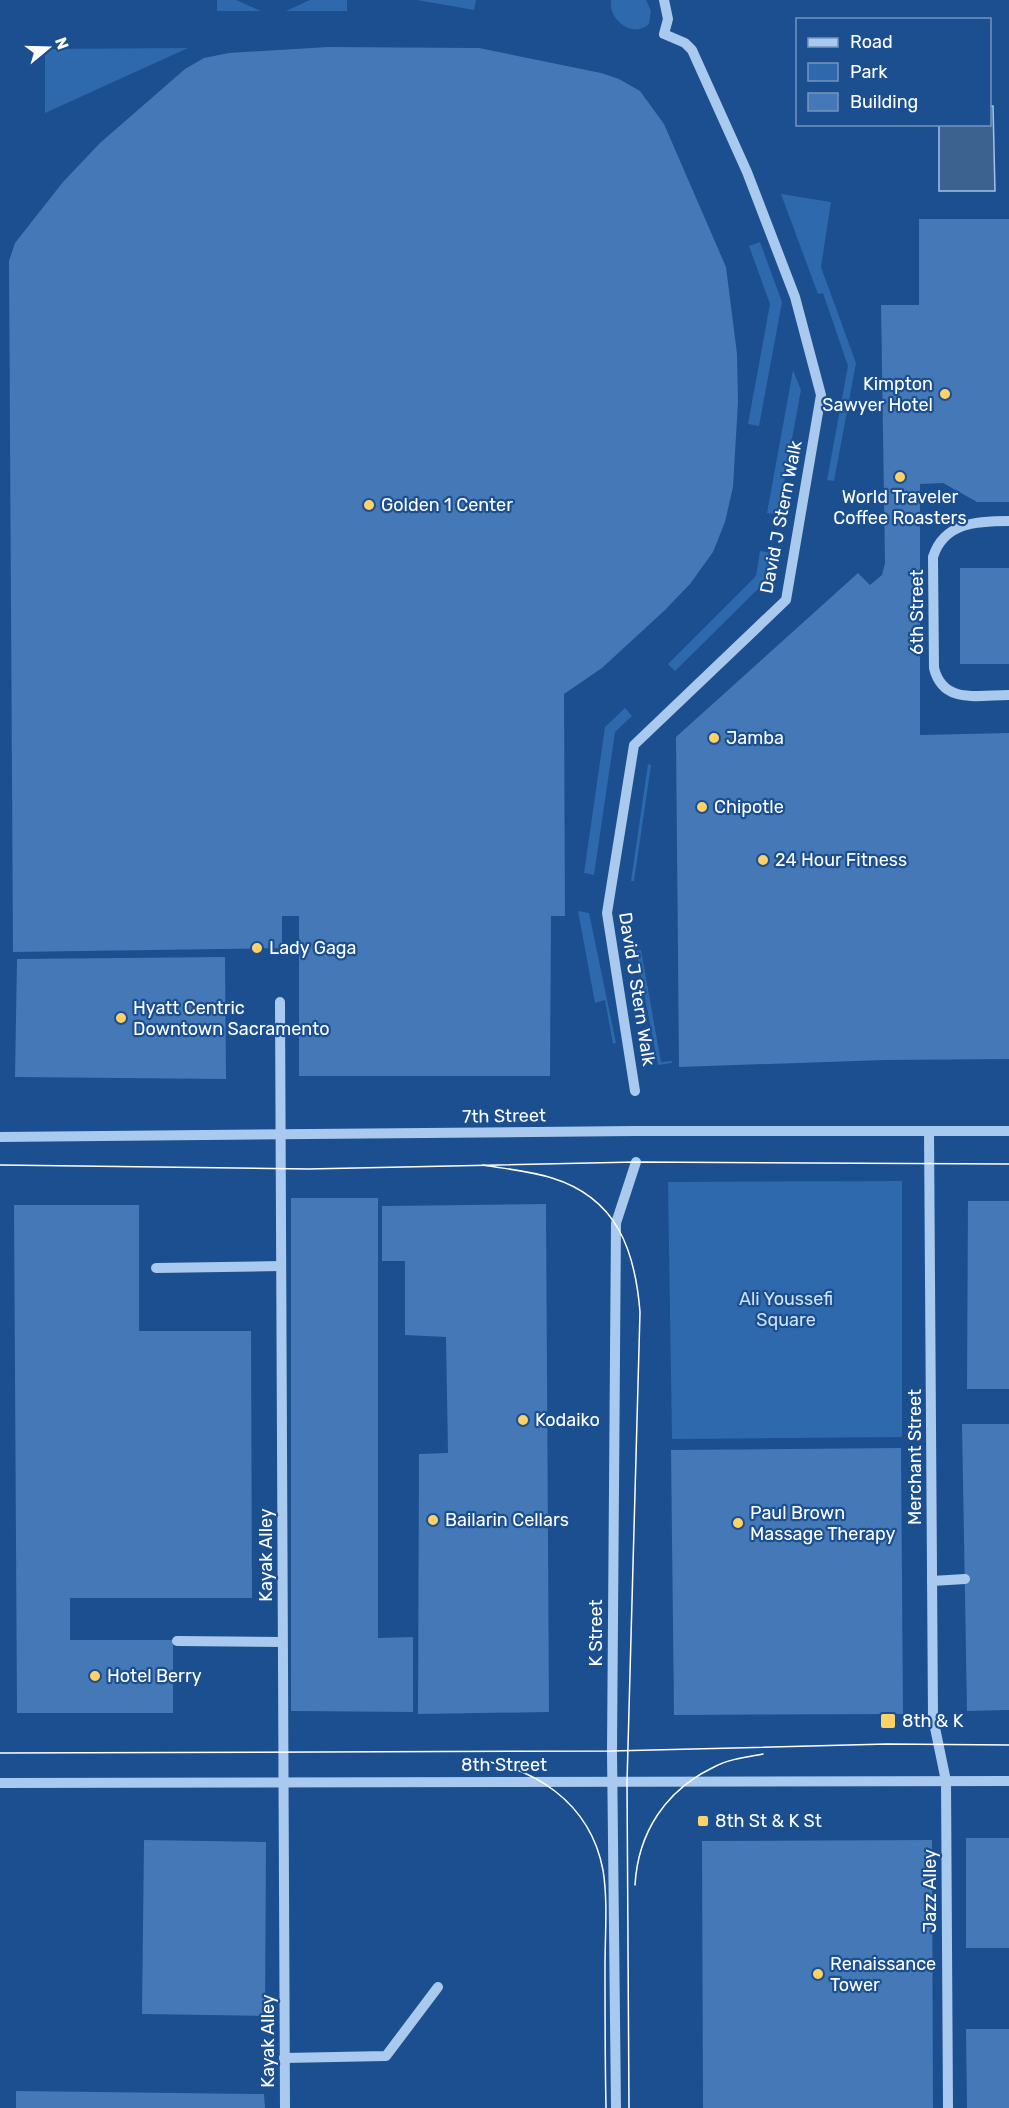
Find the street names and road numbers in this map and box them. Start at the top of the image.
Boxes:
street label: David J Stern Walk [755,438,807,595]
street label: 6th Street [906,569,928,655]
street label: David J Stern Walk [614,911,660,1068]
street label: 7th Street [462,1104,546,1128]
street label: Merchant Street [904,1389,926,1525]
street label: Kayak Alley [255,1508,277,1602]
street label: K Street [585,1599,607,1667]
street label: 8th Street [461,1754,547,1776]
street label: Jazz Alley [919,1849,941,1933]
street label: Kayak Alley [257,1994,279,2088]

